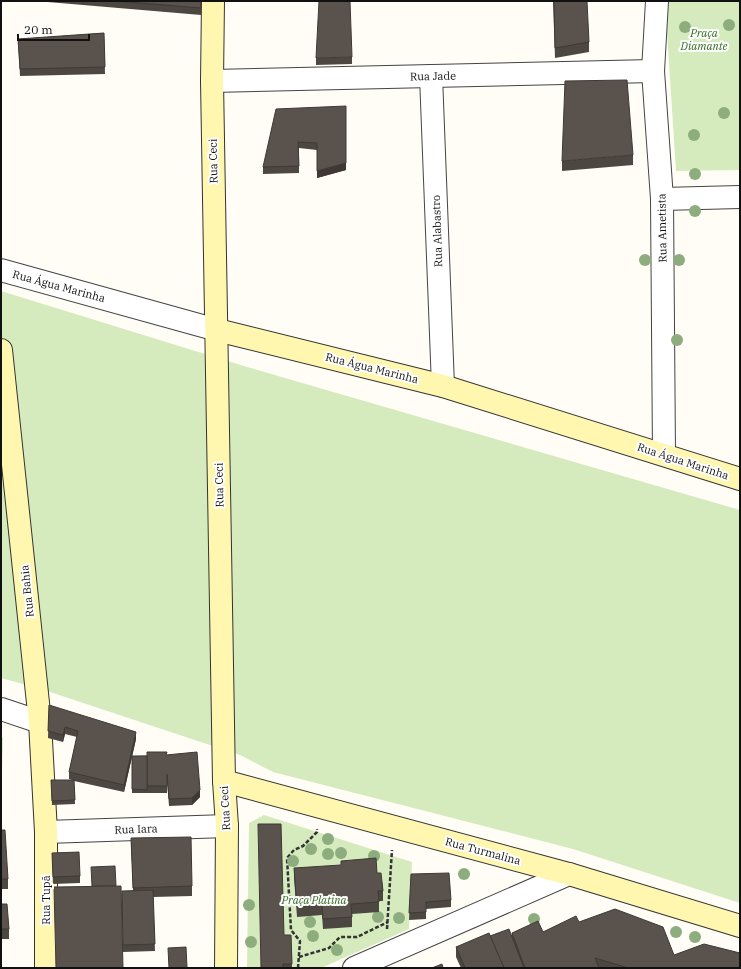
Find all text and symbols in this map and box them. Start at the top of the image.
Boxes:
scale bar [18,16,89,42]
text: 20 m [24,22,53,37]
park label: Praça Diamante [680,26,728,53]
street label: Rua Jade [410,69,456,83]
street label: Rua Ceci [206,138,220,184]
street label: Rua Ametista [654,193,670,263]
street label: Rua Alabastro [429,195,445,267]
street label: Rua Água Marinha [11,267,107,305]
street label: Rua Água Marinha [324,350,420,386]
street label: Rua Água Marinha [635,440,731,482]
street label: Rua Ceci [212,462,226,508]
street label: Rua Bahia [17,564,37,618]
street label: Rua Ceci [217,785,233,831]
street label: Rua Iara [114,821,158,837]
street label: Rua Turmalina [444,834,522,868]
street label: Rua Tupã [39,875,53,925]
park label: Praça Platina [281,893,346,907]

